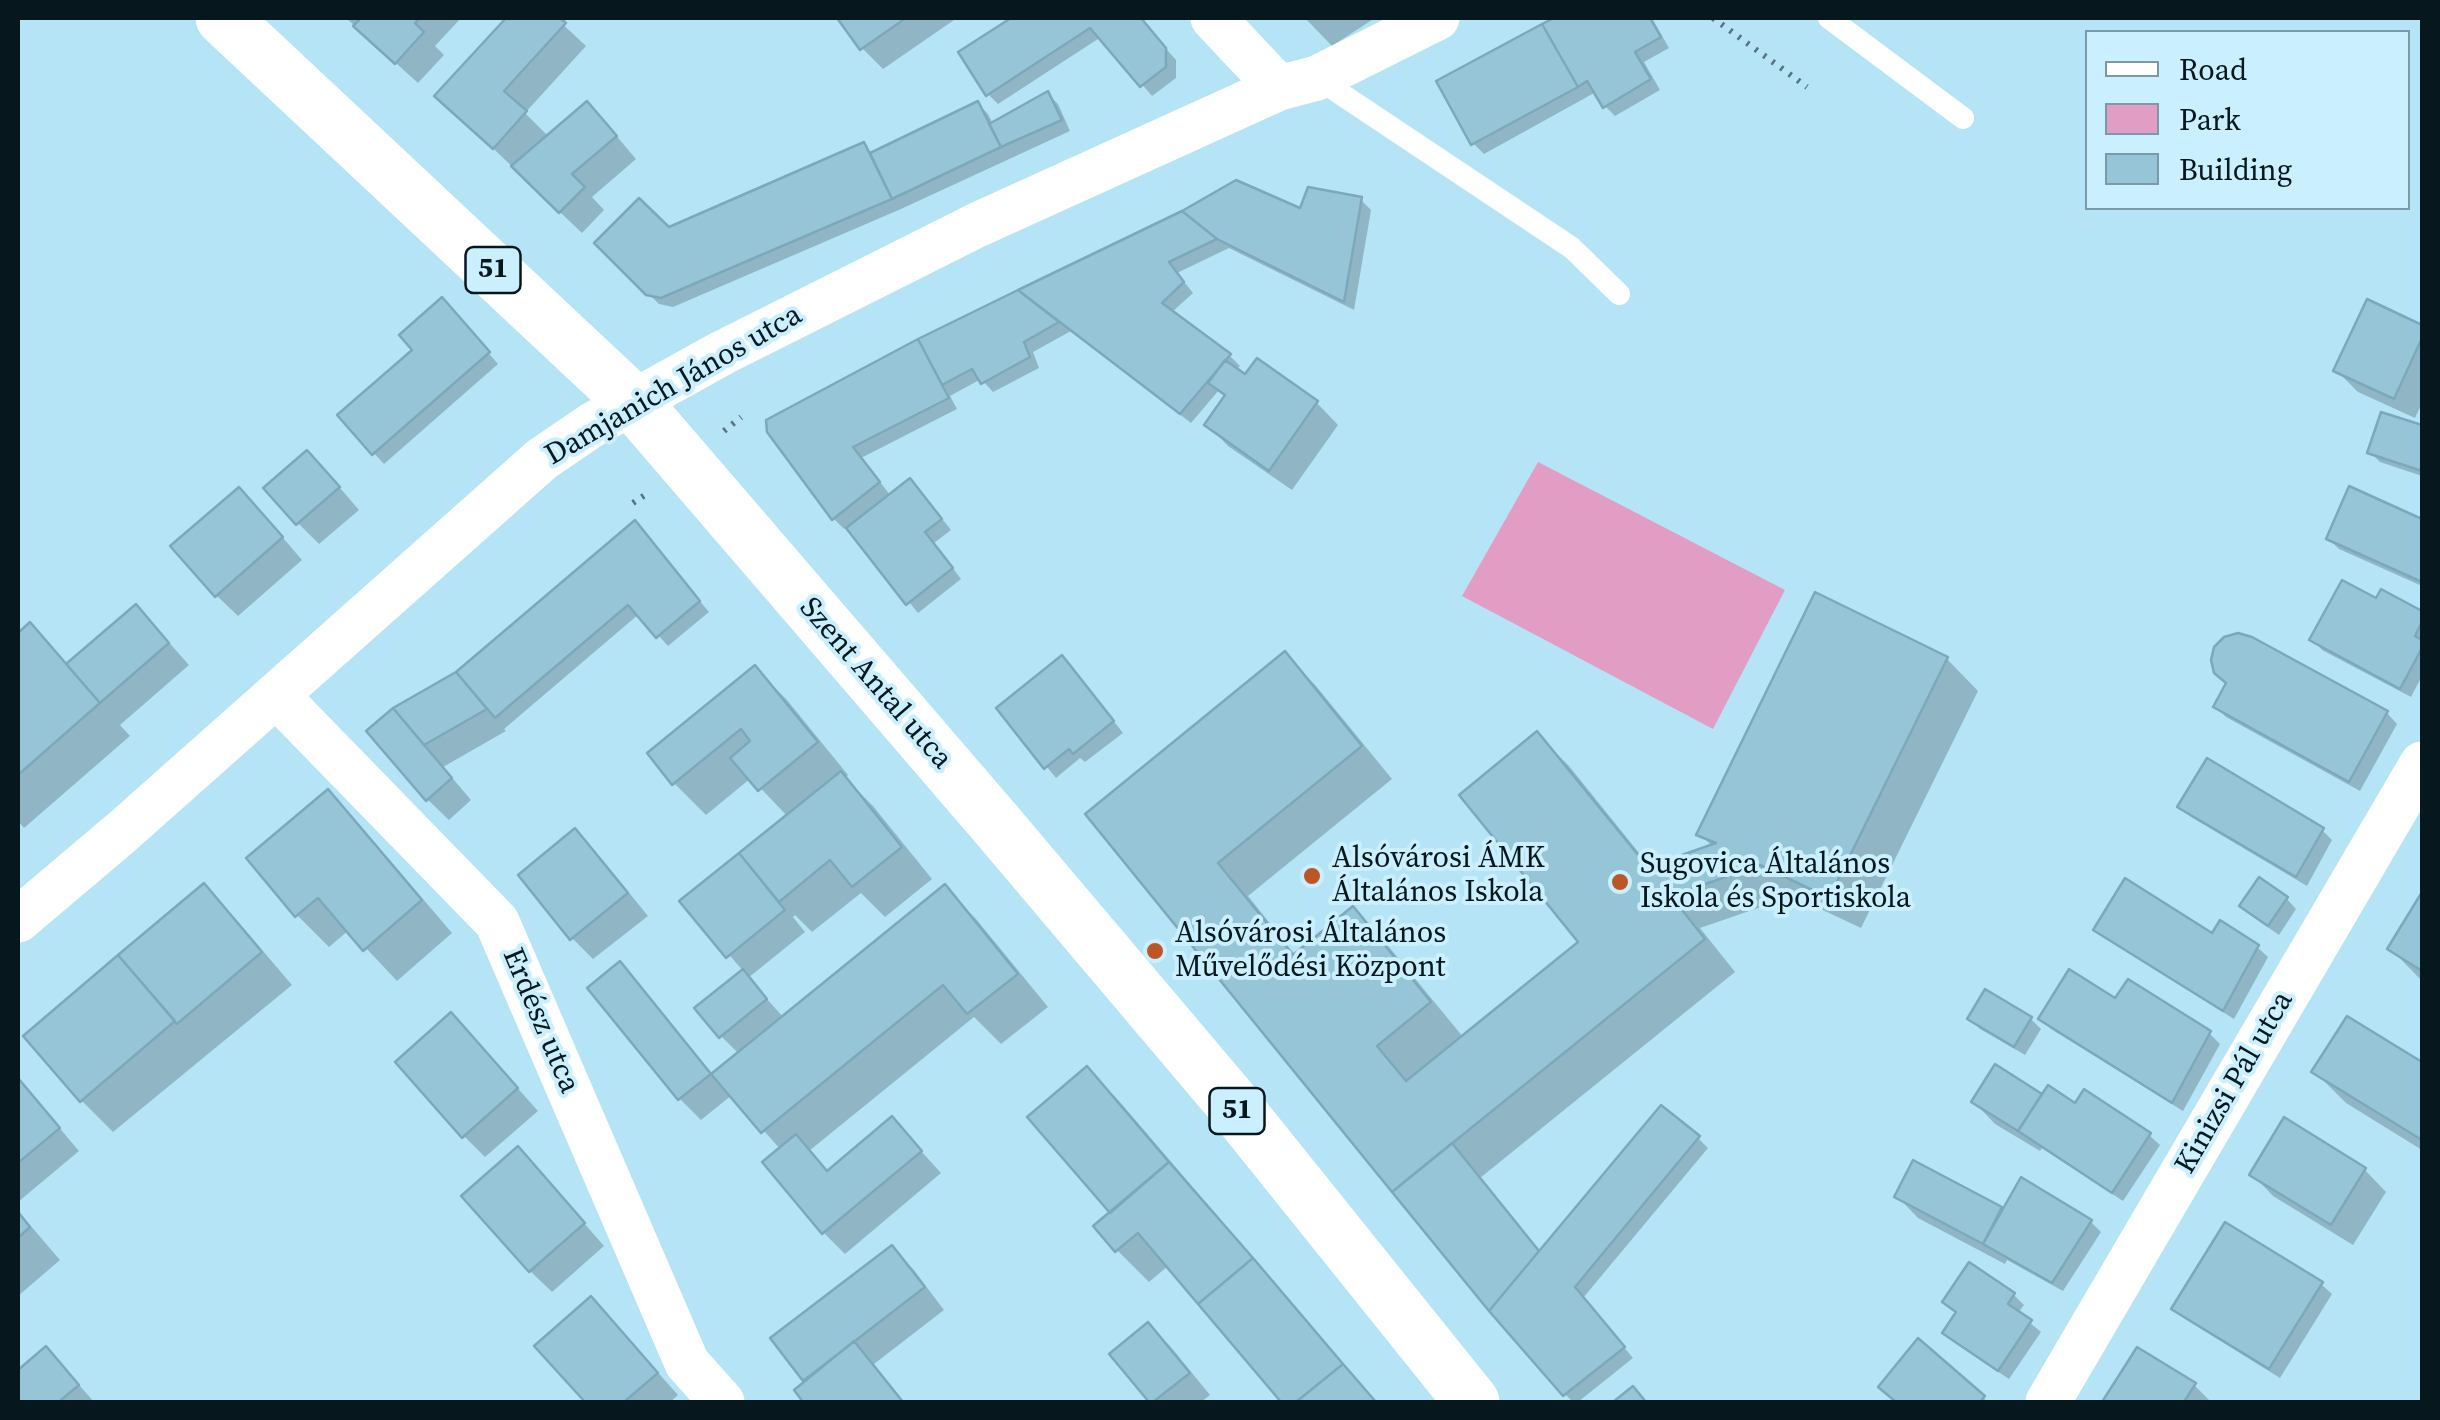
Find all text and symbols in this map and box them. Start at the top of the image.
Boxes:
legend [2085,30,2410,210]
text: Road [2179,49,2247,90]
text: Park [2179,99,2241,140]
text: Building [2179,149,2292,190]
road number: 51 [466,247,520,293]
street label: Damjanich János utca [539,298,809,474]
street label: Szent Antal utca [791,591,959,777]
place label: Alsóvárosi ÁMK Általános Iskola [1332,841,1545,912]
place label: Sugovica Általános Iskola és Sportiskola [1640,847,1911,918]
marker: Alsóvárosi ÁMK Általános Iskola [1301,865,1323,887]
marker: Sugovica Általános Iskola és Sportiskola [1609,871,1631,893]
place label: Alsóvárosi Általános Művelődési Központ [1175,916,1446,986]
marker: Alsóvárosi Általános Művelődési Központ [1144,940,1166,962]
street label: Erdész utca [493,943,587,1099]
street label: Kinizsi Pál utca [2168,985,2302,1181]
road number: 51 [1210,1088,1264,1134]

